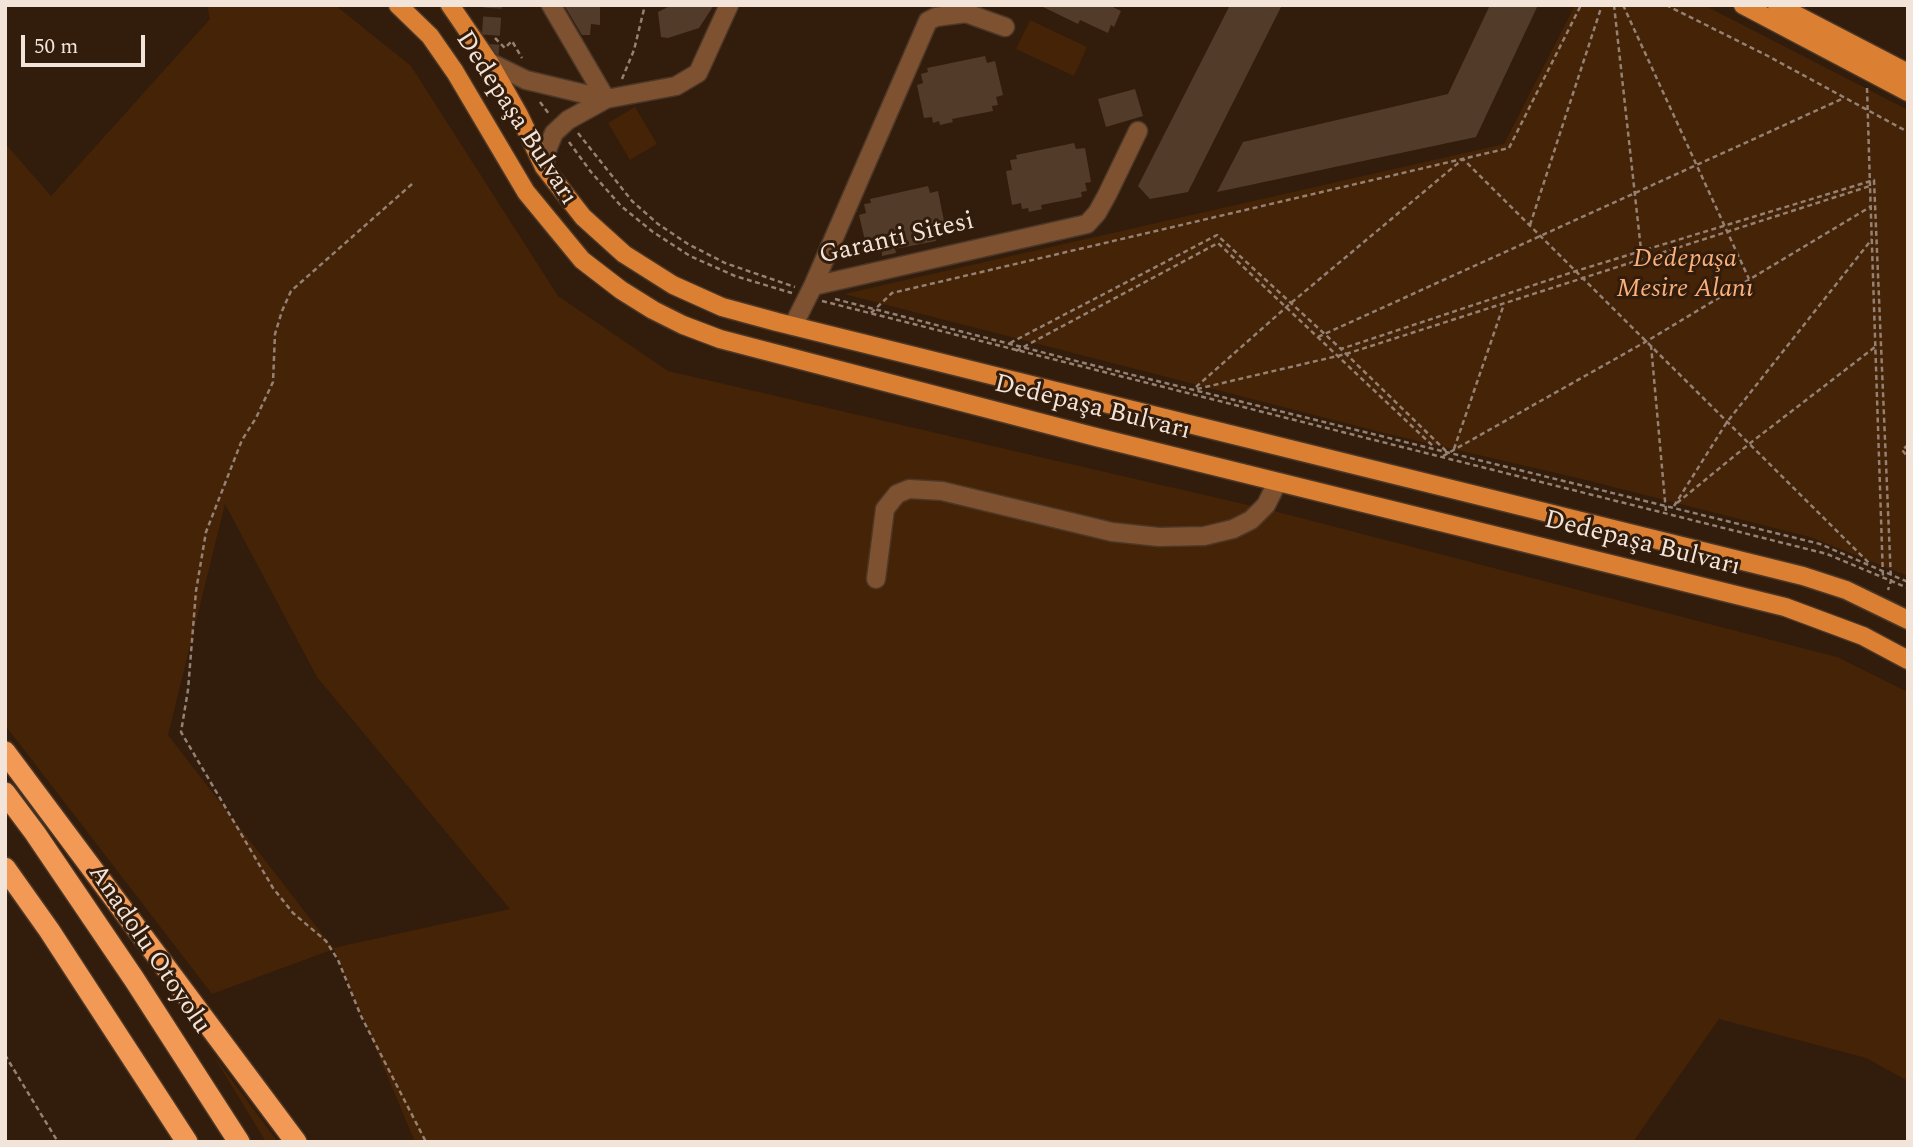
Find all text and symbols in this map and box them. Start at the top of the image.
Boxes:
scale bar [24,21,149,65]
street label: Dedepaşa Bulvarı [447,26,583,212]
text: 50 m [34,31,78,63]
street label: Garanti Sitesi [816,207,978,273]
park label: Dedepaşa Mesire Alanı [1617,245,1753,306]
street label: Dedepaşa Bulvarı [991,370,1193,448]
street label: Dedepaşa Bulvarı [1541,506,1743,584]
street label: Anadolu Otoyolu [80,859,216,1041]

